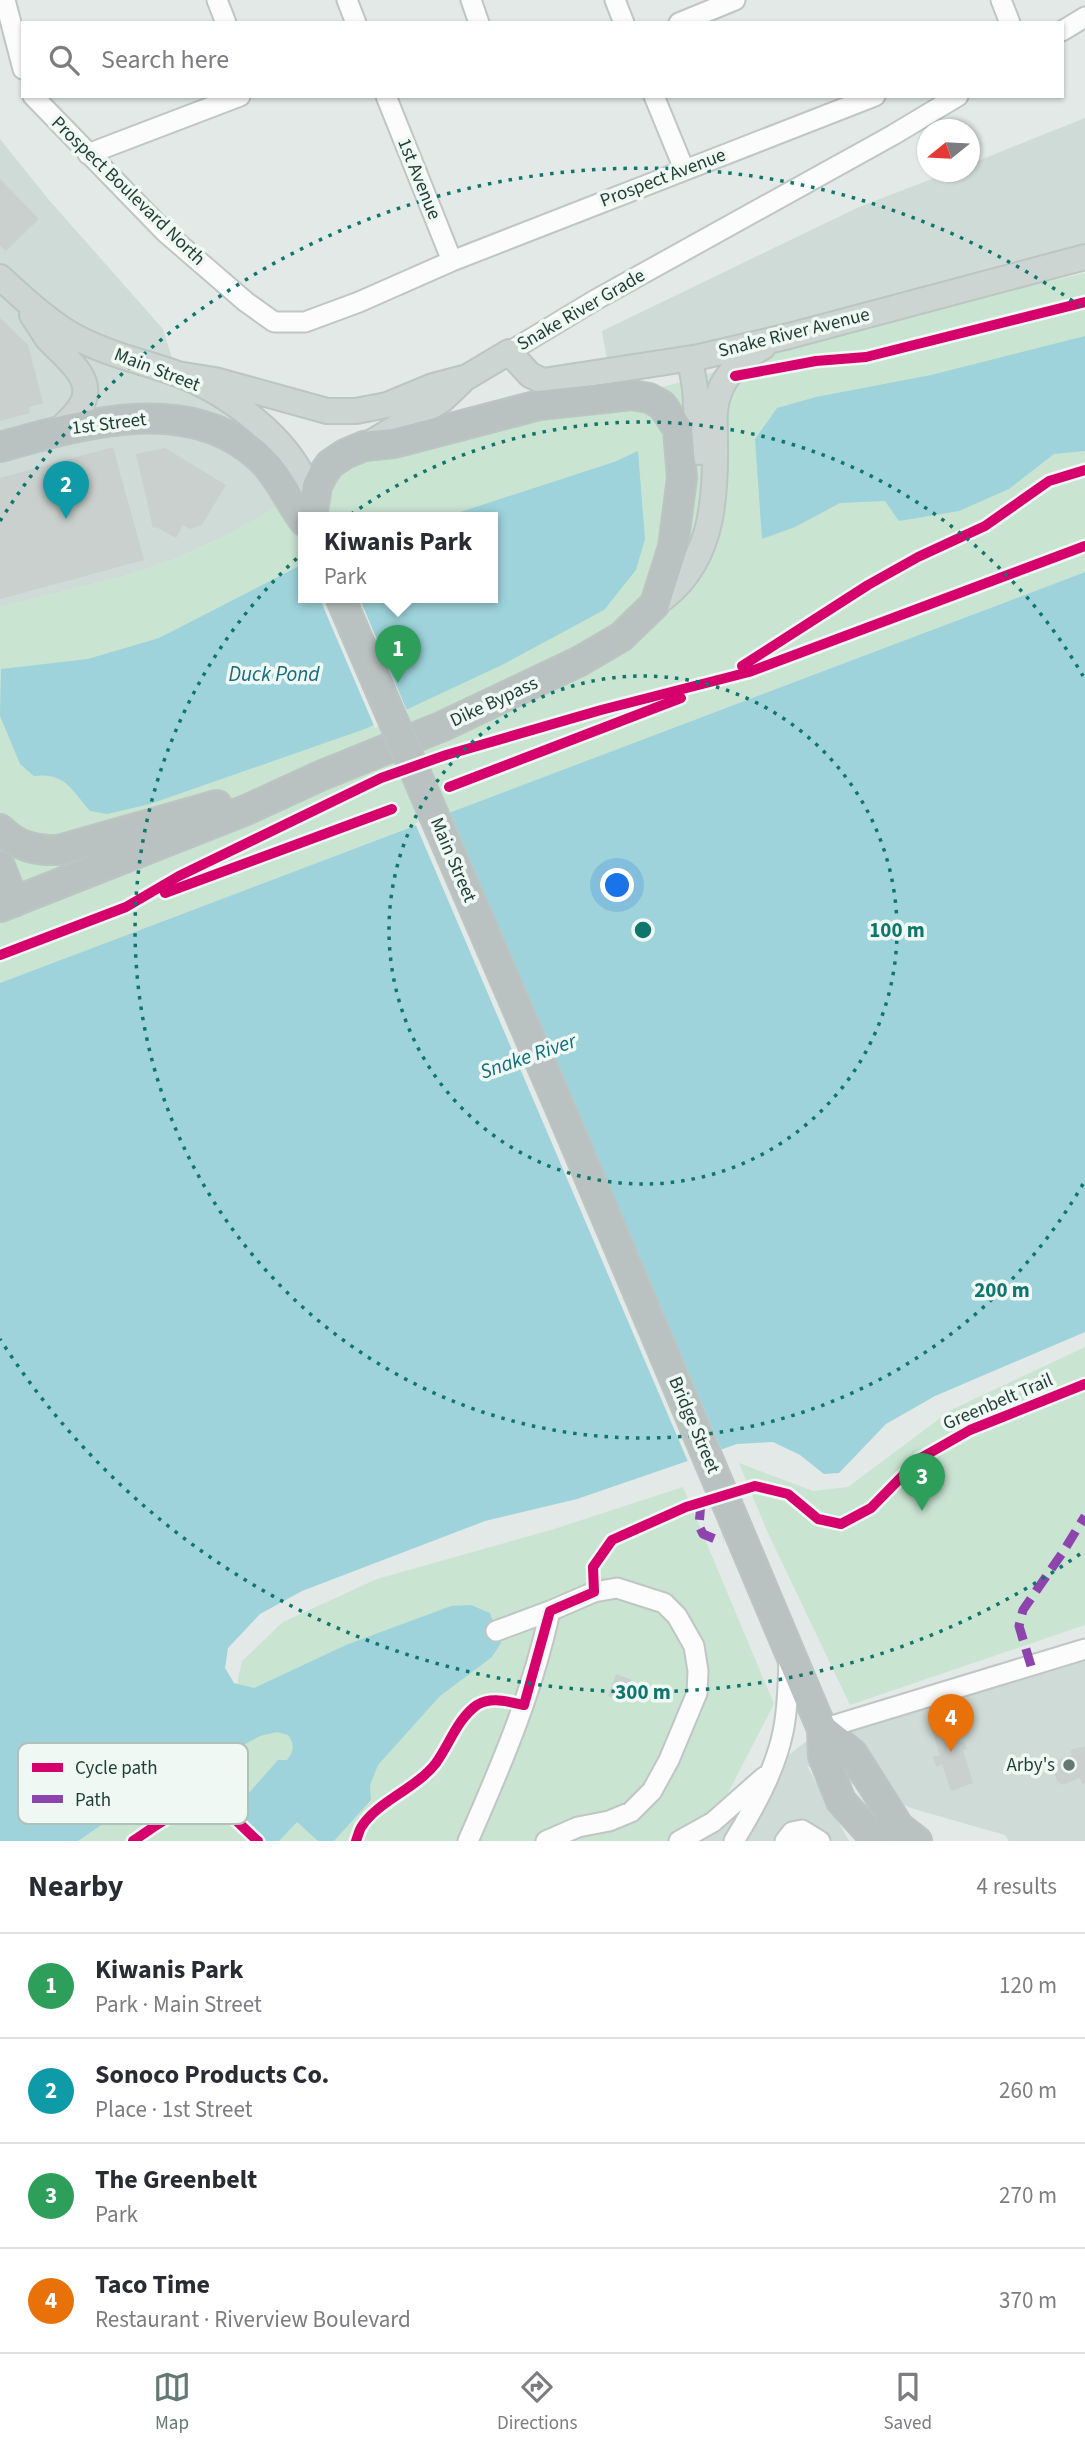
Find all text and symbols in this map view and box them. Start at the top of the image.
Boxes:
search box [21,21,1064,98]
icon: search [45,41,83,79]
text: Search here [101,41,229,78]
street label: Prospect Boulevard North [45,110,211,272]
north arrow [917,119,980,182]
street label: 1st Avenue [390,134,448,224]
street label: Prospect Avenue [596,142,730,214]
street label: Snake River Grade [512,262,650,358]
street label: Snake River Avenue [715,301,873,365]
street label: Main Street [110,341,204,399]
street label: 1st Street [70,406,148,442]
pin: 2 [43,461,89,519]
popup [298,512,498,603]
text: Kiwanis Park [324,523,472,560]
text: Park [324,560,367,593]
pin: 1 [375,625,421,683]
water label: Duck Pond [228,659,320,689]
street label: Dike Bypass [446,670,542,734]
street label: Main Street [423,813,483,907]
your location [600,868,634,902]
text: 100 m [869,915,925,945]
centre of rings [631,918,655,942]
water label: Snake River [476,1025,581,1086]
text: 200 m [974,1275,1030,1305]
street label: Greenbelt Trail [939,1367,1057,1437]
street label: Bridge Street [661,1372,727,1478]
pin: 3 [899,1453,945,1511]
text: 300 m [615,1677,671,1707]
pin: 4 [928,1694,974,1752]
legend [18,1743,248,1824]
place label: Arby's [1006,1752,1055,1779]
text: Cycle path [75,1755,157,1782]
marker: Arby's [1061,1757,1077,1773]
text: Path [75,1787,111,1814]
text: Nearby [28,1865,123,1908]
text: 4 results [977,1870,1057,1903]
text: Kiwanis Park [95,1951,243,1988]
text: 1 [45,1969,57,2002]
text: 120 m [999,1969,1057,2002]
text: Park · Main Street [95,1988,262,2021]
text: Sonoco Products Co. [95,2056,329,2093]
text: 2 [45,2074,57,2107]
text: 260 m [999,2074,1057,2107]
text: Place · 1st Street [95,2093,252,2126]
text: The Greenbelt [95,2161,257,2198]
text: 3 [45,2179,57,2212]
text: 270 m [999,2179,1057,2212]
text: Park [95,2198,138,2231]
text: Taco Time [95,2266,210,2303]
text: 4 [45,2284,57,2317]
text: 370 m [999,2284,1057,2317]
text: Restaurant · Riverview Boulevard [95,2303,411,2336]
tab: Map [153,2368,191,2437]
tab: Directions [497,2368,577,2437]
tab: Saved [883,2368,932,2437]

